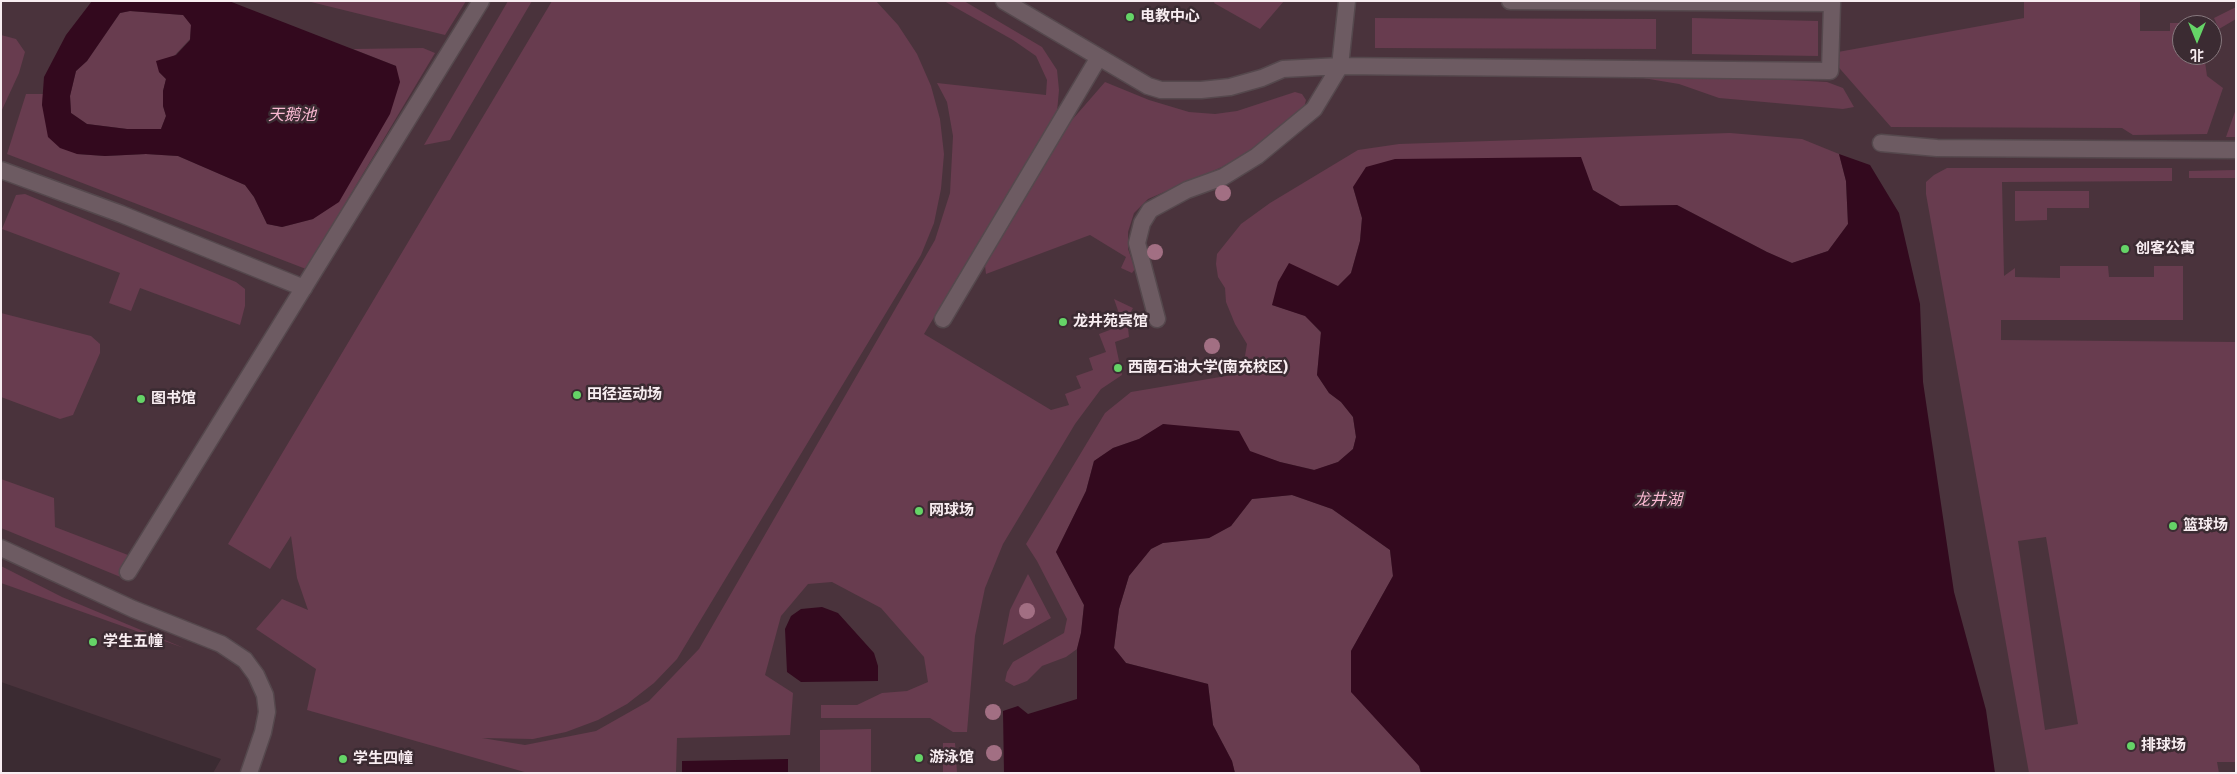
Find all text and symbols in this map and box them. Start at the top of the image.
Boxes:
place label: 电教中心 [1140,8,1200,26]
marker: 电教中心 [1124,11,1136,23]
north arrow [2172,15,2222,65]
text: 北 [2190,46,2204,63]
water label: 天鹅池 [268,106,316,126]
place label: 创客公寓 [2135,240,2195,258]
marker: 创客公寓 [2119,243,2131,255]
place label: 龙井苑宾馆 [1073,313,1148,331]
marker: 龙井苑宾馆 [1057,316,1069,328]
place label: 西南石油大学(南充校区) [1128,359,1288,377]
marker: 西南石油大学(南充校区) [1112,362,1124,374]
place label: 田径运动场 [587,386,662,404]
marker: 田径运动场 [571,389,583,401]
place label: 图书馆 [151,390,196,408]
marker: 图书馆 [135,393,147,405]
water label: 龙井湖 [1634,491,1682,511]
place label: 网球场 [929,502,974,520]
marker: 网球场 [913,505,925,517]
place label: 篮球场 [2183,517,2228,535]
marker: 篮球场 [2167,520,2179,532]
place label: 学生五幢 [103,633,163,651]
marker: 学生五幢 [87,636,99,648]
place label: 排球场 [2141,737,2186,755]
marker: 排球场 [2125,740,2137,752]
place label: 游泳馆 [929,749,974,767]
place label: 学生四幢 [353,750,413,768]
marker: 游泳馆 [913,752,925,764]
marker: 学生四幢 [337,753,349,765]

